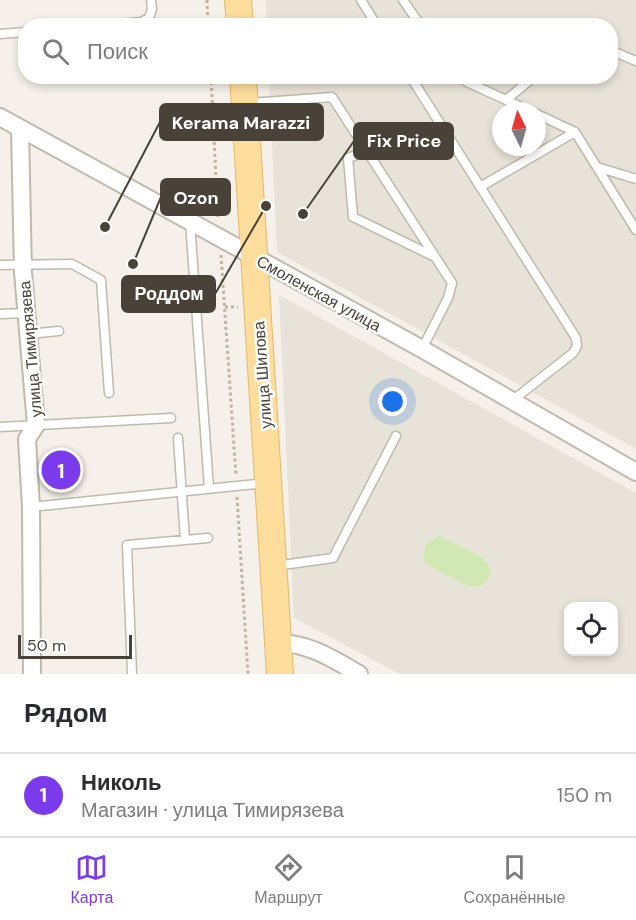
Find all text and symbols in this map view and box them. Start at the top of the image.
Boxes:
search box [18,18,618,84]
icon: search [39,35,72,68]
text: Поиск [87,37,148,66]
north arrow [492,102,546,156]
callout: Kerama Marazzi [160,104,323,140]
text: Kerama Marazzi [172,111,310,135]
callout: Fix Price [354,123,453,159]
text: Fix Price [367,129,441,153]
callout: Ozon [161,179,230,215]
text: Ozon [173,186,219,210]
street label: Смоленская улица [253,250,385,336]
callout: Роддом [122,276,215,312]
street label: улица Тимирязева [14,280,47,418]
text: Роддом [134,282,204,306]
street label: улица Шилова [248,321,277,429]
your location [378,387,407,416]
pin: 1 [42,448,80,492]
map controls [564,602,618,656]
button: locate [564,602,618,656]
scale bar [18,632,132,660]
text: 50 m [27,635,66,656]
text: Рядом [24,696,107,730]
text: Николь [81,768,162,797]
text: 1 [40,782,47,808]
text: 150 m [557,782,612,808]
text: Магазин · улица Тимирязева [81,797,344,823]
tab: Карта [71,851,113,908]
tab: Маршрут [254,851,323,908]
tab: Сохранённые [464,851,565,908]

